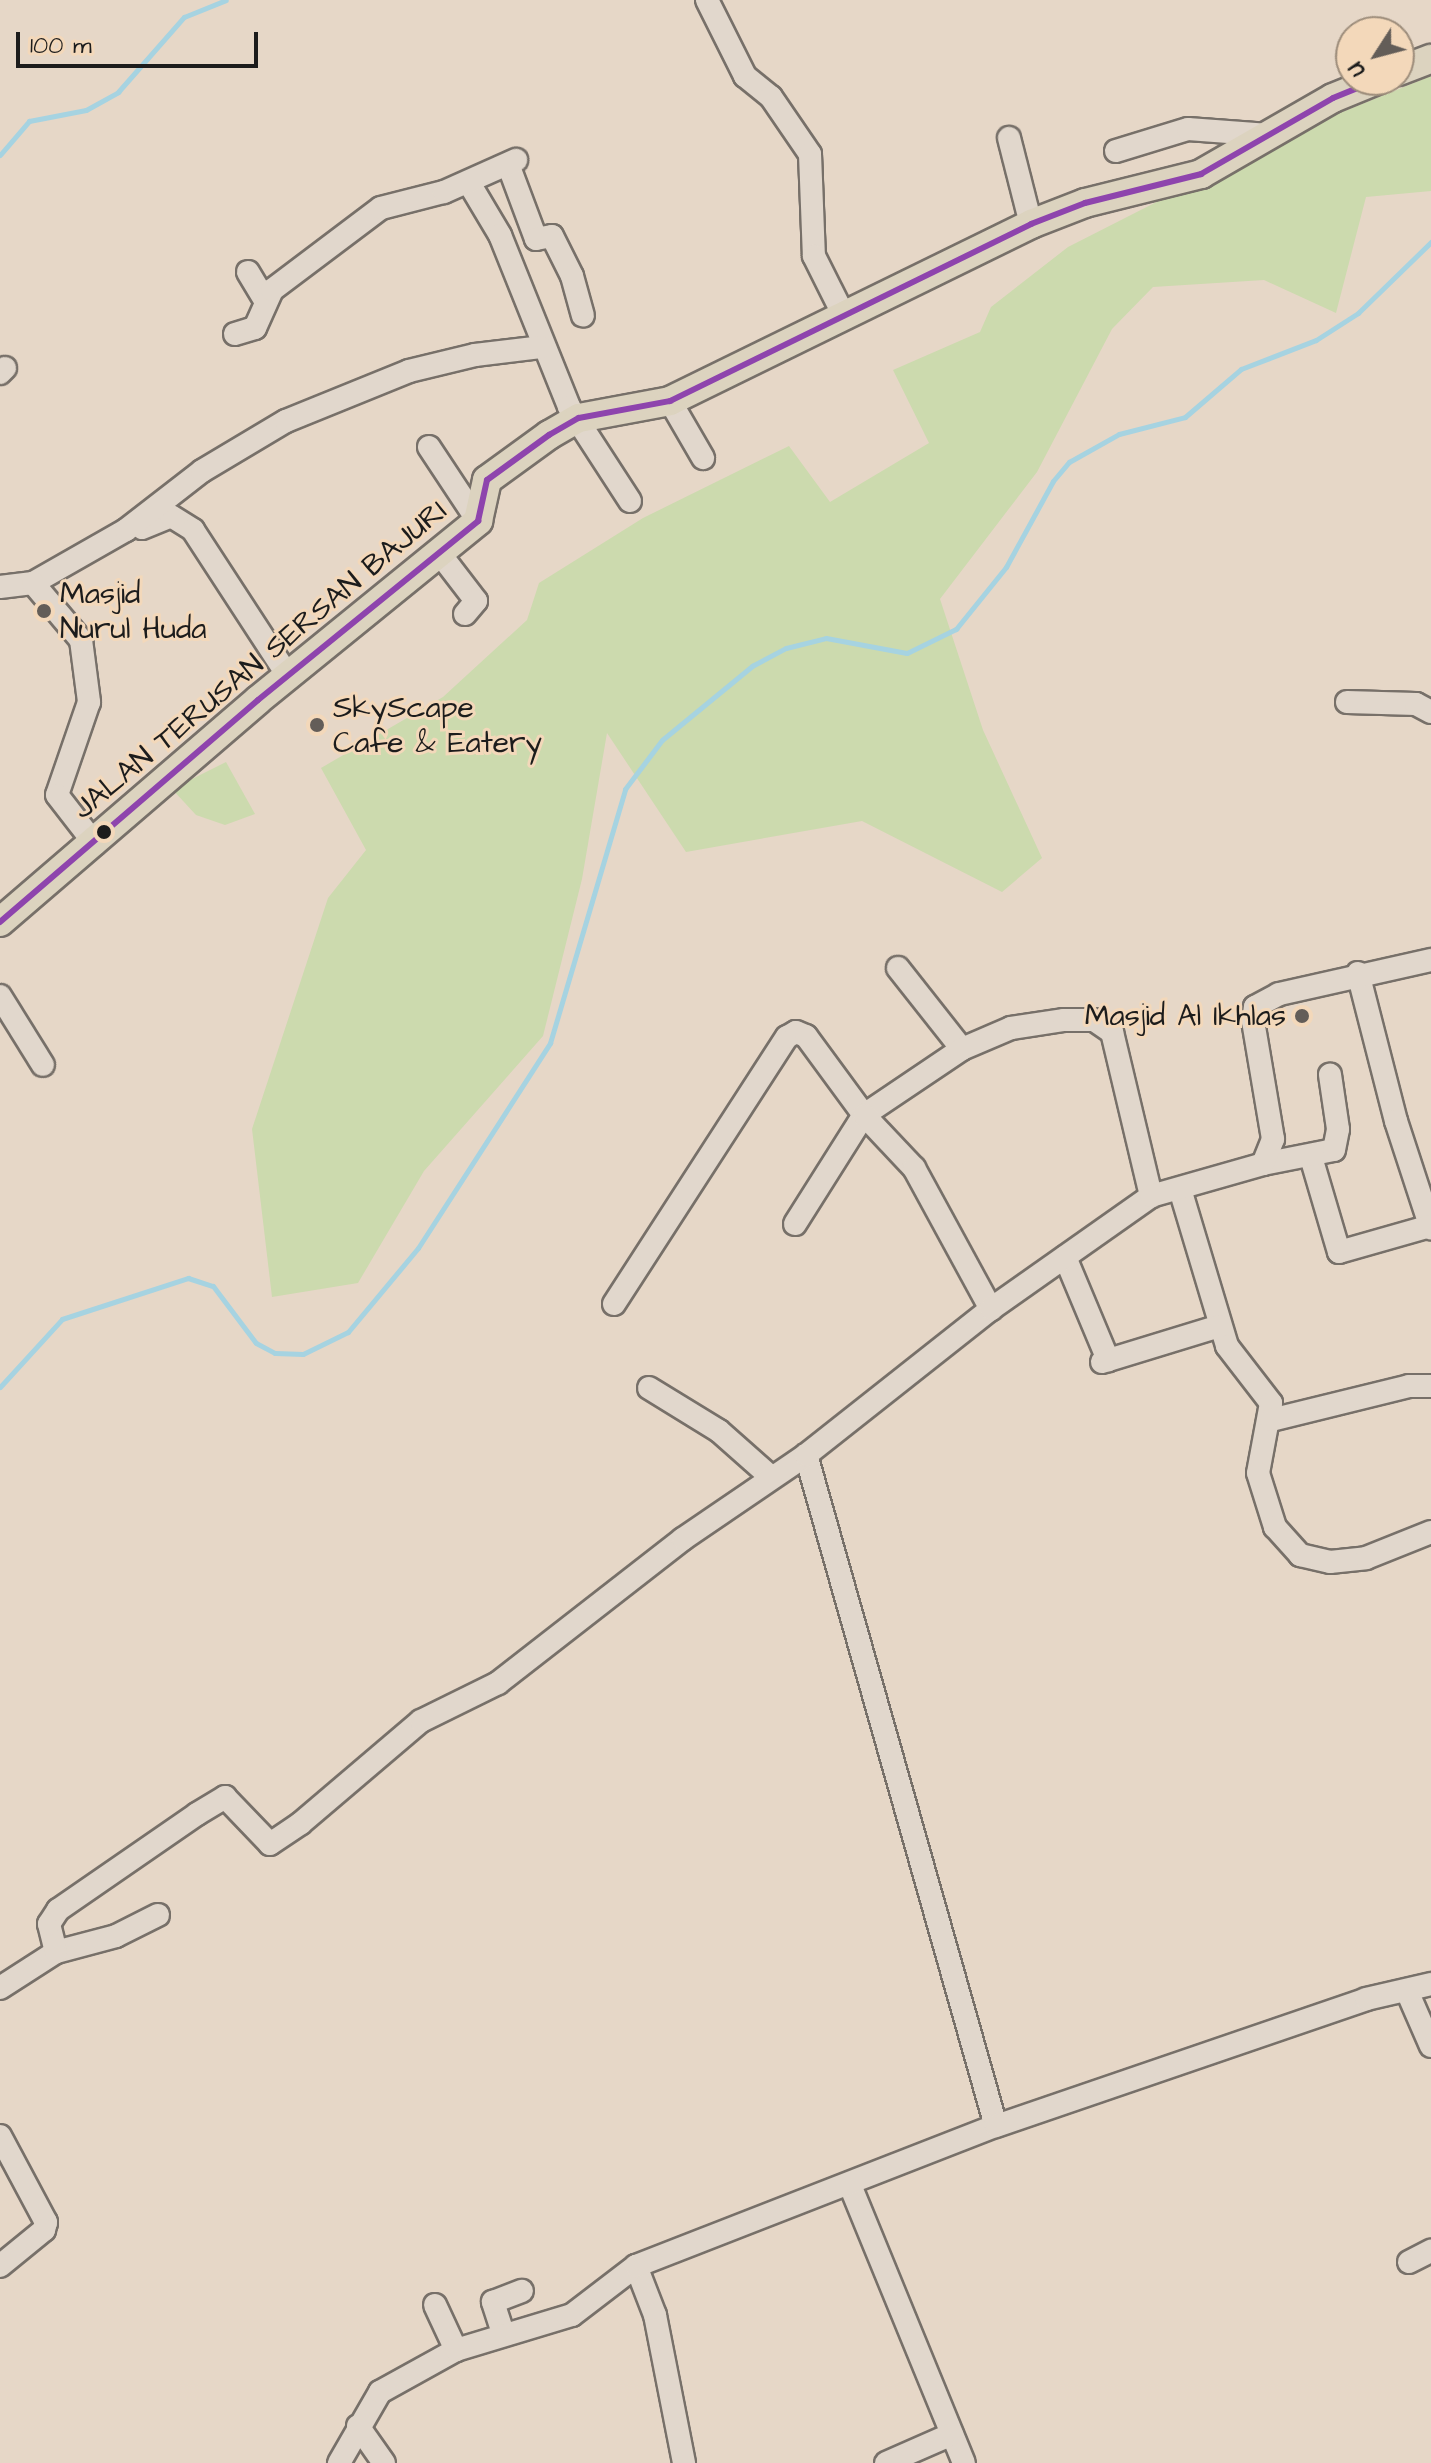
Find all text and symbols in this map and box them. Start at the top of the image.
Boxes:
scale bar [20,16,262,66]
north arrow [1335,16,1415,96]
text: 100 m [30,29,92,63]
text: U [1341,55,1373,83]
street label: JALAN TERUSAN SERSAN BAJURI [66,493,454,827]
place label: Masjid Nurul Huda [60,576,207,646]
marker: Masjid Nurul Huda [35,602,53,620]
place label: SkyScape Cafe & Eatery [333,690,542,760]
marker: SkyScape Cafe & Eatery [308,716,326,734]
unlabelled marker [96,824,112,840]
place label: Masjid Al Ikhlas [1085,998,1286,1034]
marker: Masjid Al Ikhlas [1293,1007,1311,1025]

